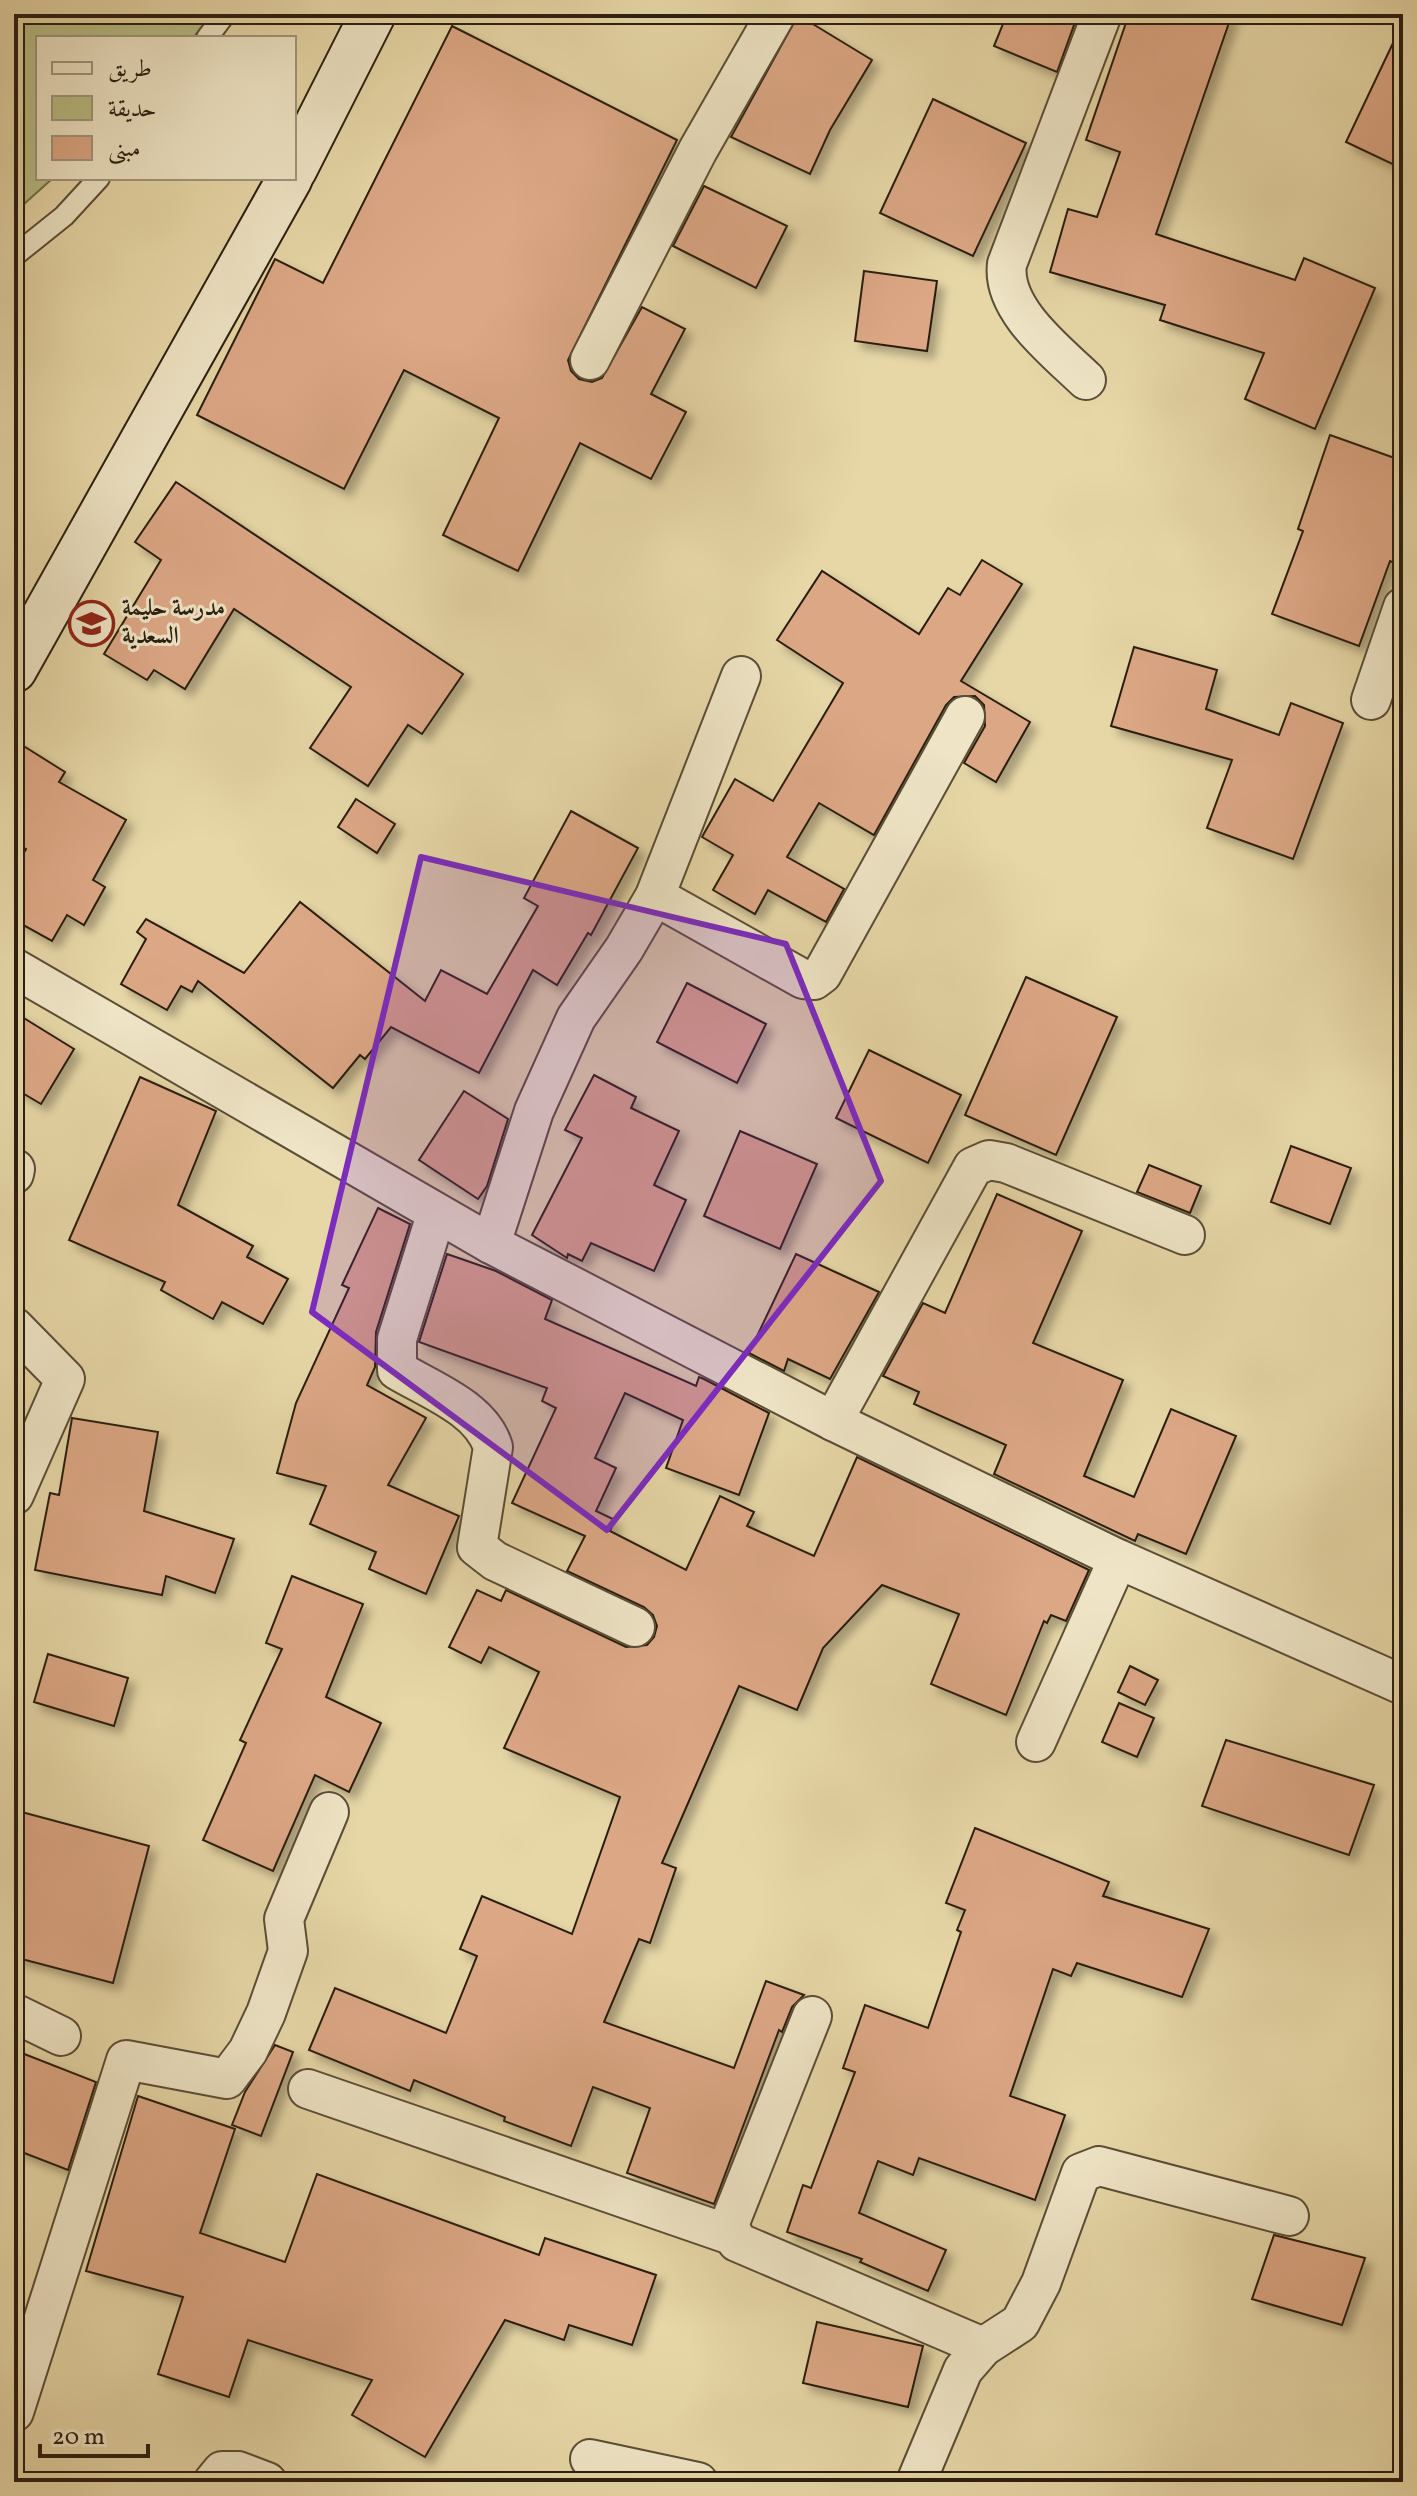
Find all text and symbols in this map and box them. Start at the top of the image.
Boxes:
legend [36,36,296,180]
text: طريق [108,53,152,87]
text: حديقة [108,93,157,127]
text: مبنى [108,133,141,167]
place label: مدرسة حليمة السعدية [122,592,225,654]
school or university icon: مدرسة حليمة السعدية [67,599,115,647]
scale bar [40,2408,148,2458]
text: 20 m [52,2421,105,2455]

